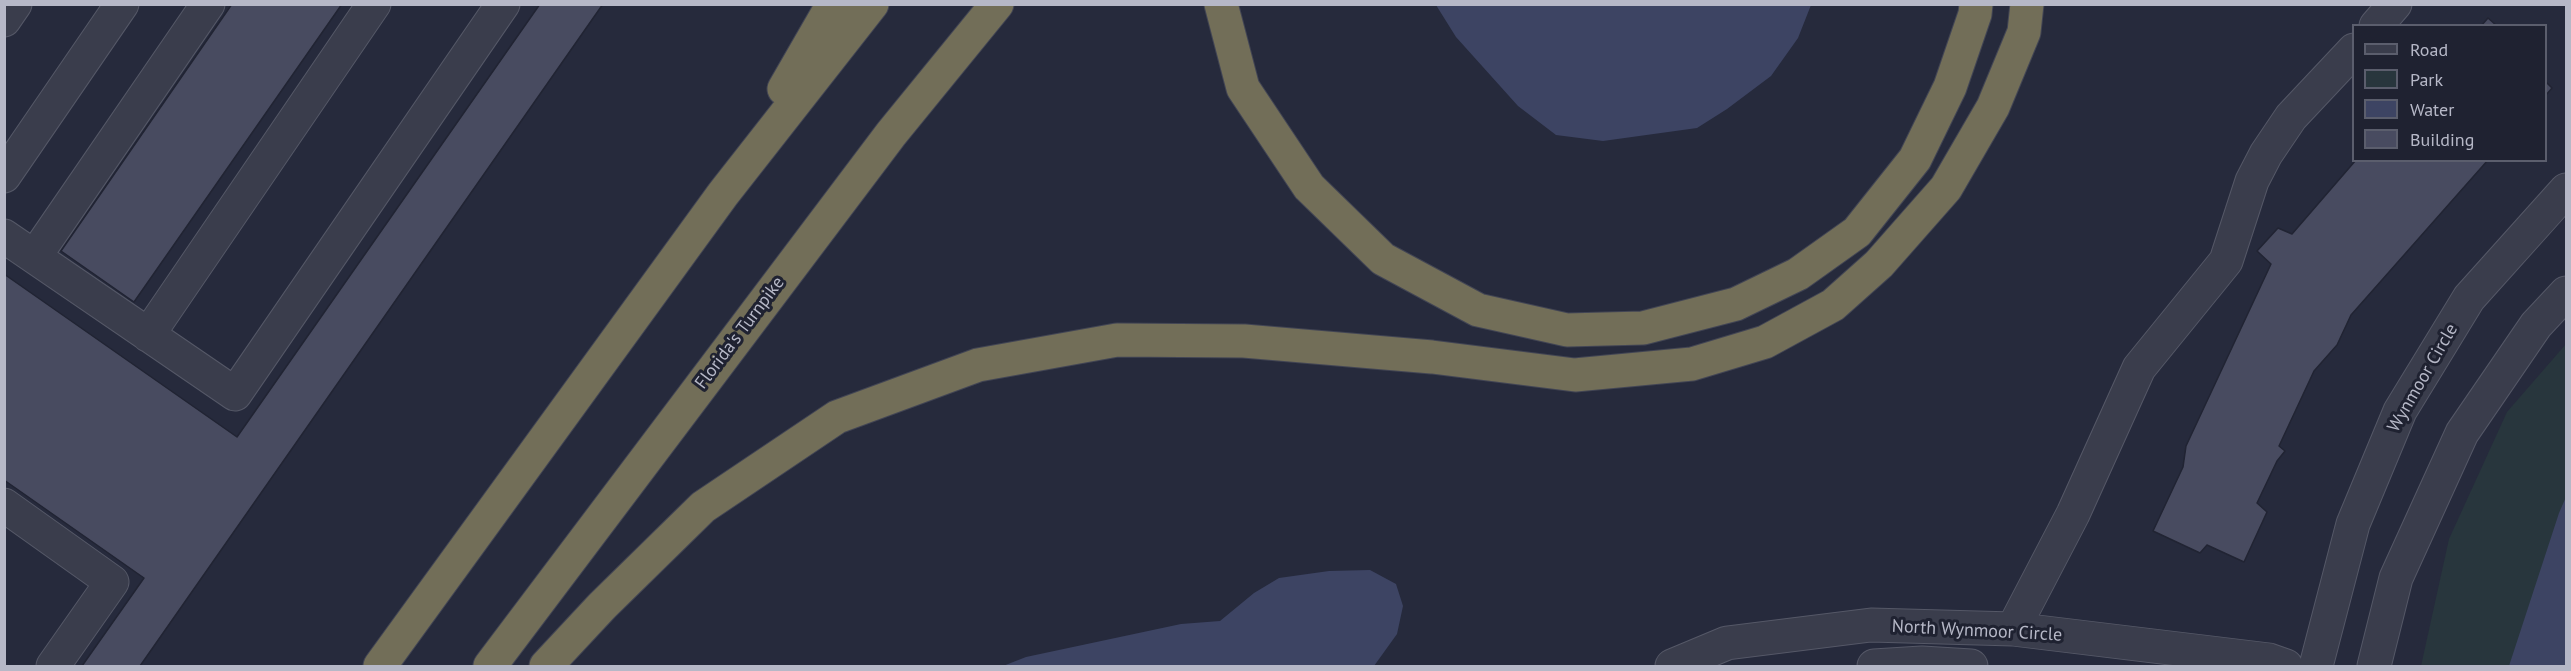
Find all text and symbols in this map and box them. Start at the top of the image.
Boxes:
legend [2352,24,2547,162]
text: Road [2410,38,2448,61]
text: Park [2410,68,2443,91]
text: Water [2410,98,2454,121]
text: Building [2410,128,2474,151]
street label: Florida's Turnpike [691,273,789,393]
street label: Wynmoor Circle [2383,320,2463,436]
street label: North Wynmoor Circle [1891,616,2063,646]

